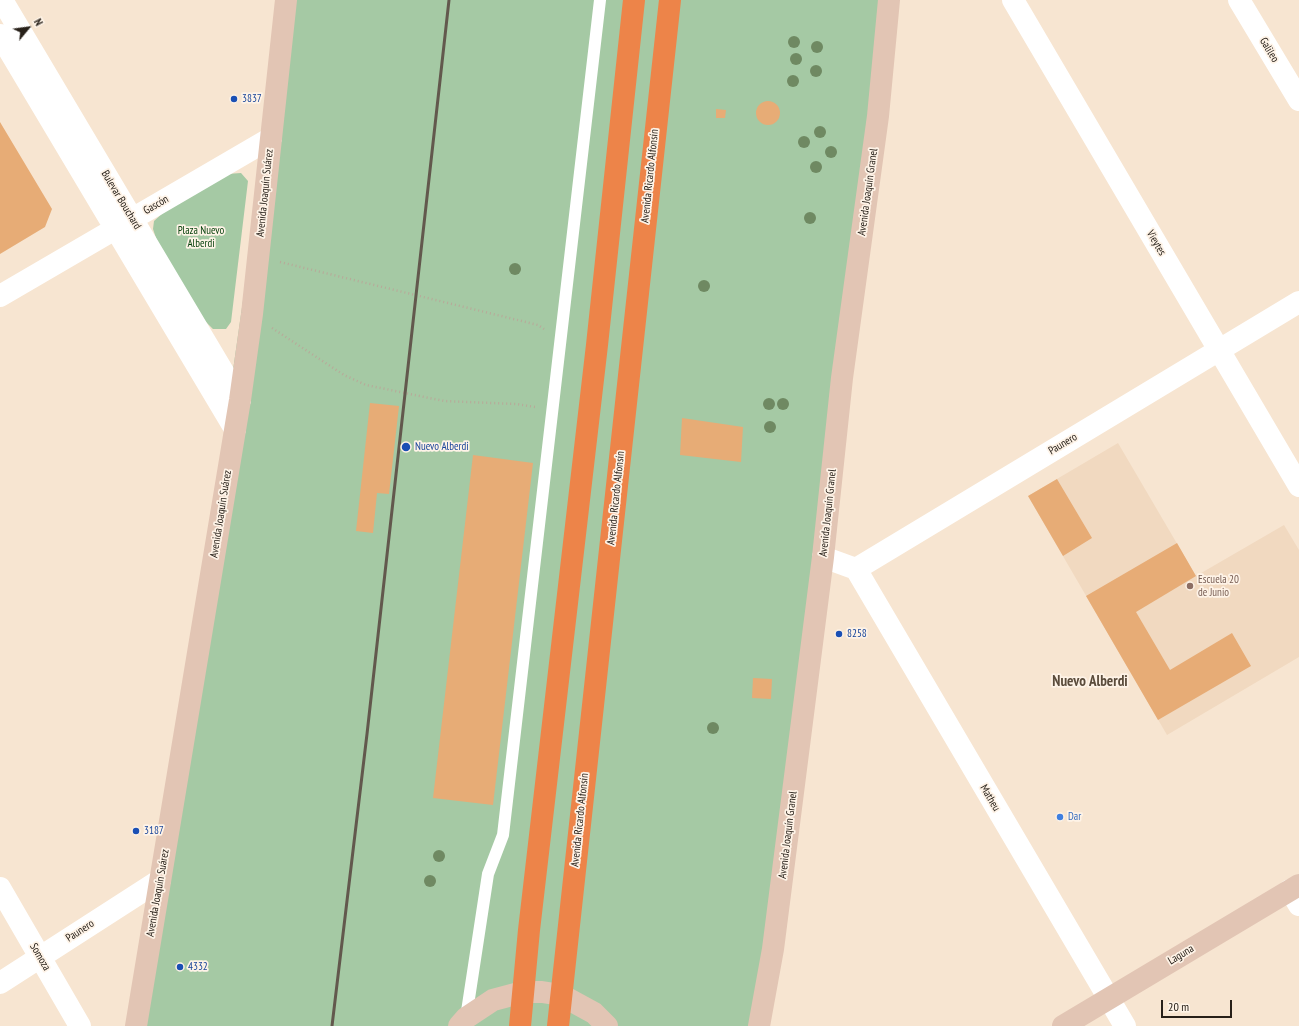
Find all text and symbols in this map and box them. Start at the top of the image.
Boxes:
north arrow [8,8,48,48]
text: N [31,16,46,28]
street label: Galileo [1257,35,1281,65]
place label: 3837 [242,92,262,106]
marker: 3837 [229,94,239,104]
street label: Avenida Ricardo Alfonsín [639,128,661,224]
street label: Avenida Joaquín Granel [855,147,881,237]
street label: Avenida Joaquín Suárez [254,148,276,238]
street label: Bulevar Bouchard [98,168,144,232]
street label: Gascón [141,193,171,217]
park label: Plaza Nuevo Alberdi [178,224,224,250]
street label: Vieytes [1143,228,1169,258]
street label: Paunero [1046,430,1080,458]
place label: Nuevo Alberdi [415,440,469,454]
marker: Nuevo Alberdi [400,441,412,453]
street label: Avenida Ricardo Alfonsín [605,450,627,546]
street label: Avenida Joaquín Suárez [208,469,234,559]
street label: Avenida Joaquín Granel [817,469,839,557]
place label: Escuela 20 de Junio [1198,573,1239,599]
marker: Escuela 20 de Junio [1185,581,1195,591]
place label: 8258 [847,627,867,641]
marker: 8258 [834,629,844,639]
district label: Nuevo Alberdi [1052,673,1128,691]
street label: Avenida Ricardo Alfonsín [569,772,591,868]
street label: Matheu [977,782,1003,814]
street label: Avenida Joaquín Granel [776,791,800,879]
place label: Dar [1068,810,1081,824]
marker: Dar [1055,812,1065,822]
place label: 3187 [144,824,164,838]
marker: 3187 [131,826,141,836]
street label: Avenida Joaquín Suárez [144,848,172,938]
street label: Paunero [63,917,97,945]
street label: Somoza [27,941,53,973]
street label: Laguna [1166,942,1196,968]
place label: 4332 [188,960,208,974]
marker: 4332 [175,962,185,972]
scale bar [1163,992,1234,1018]
text: 20 m [1168,999,1189,1014]

